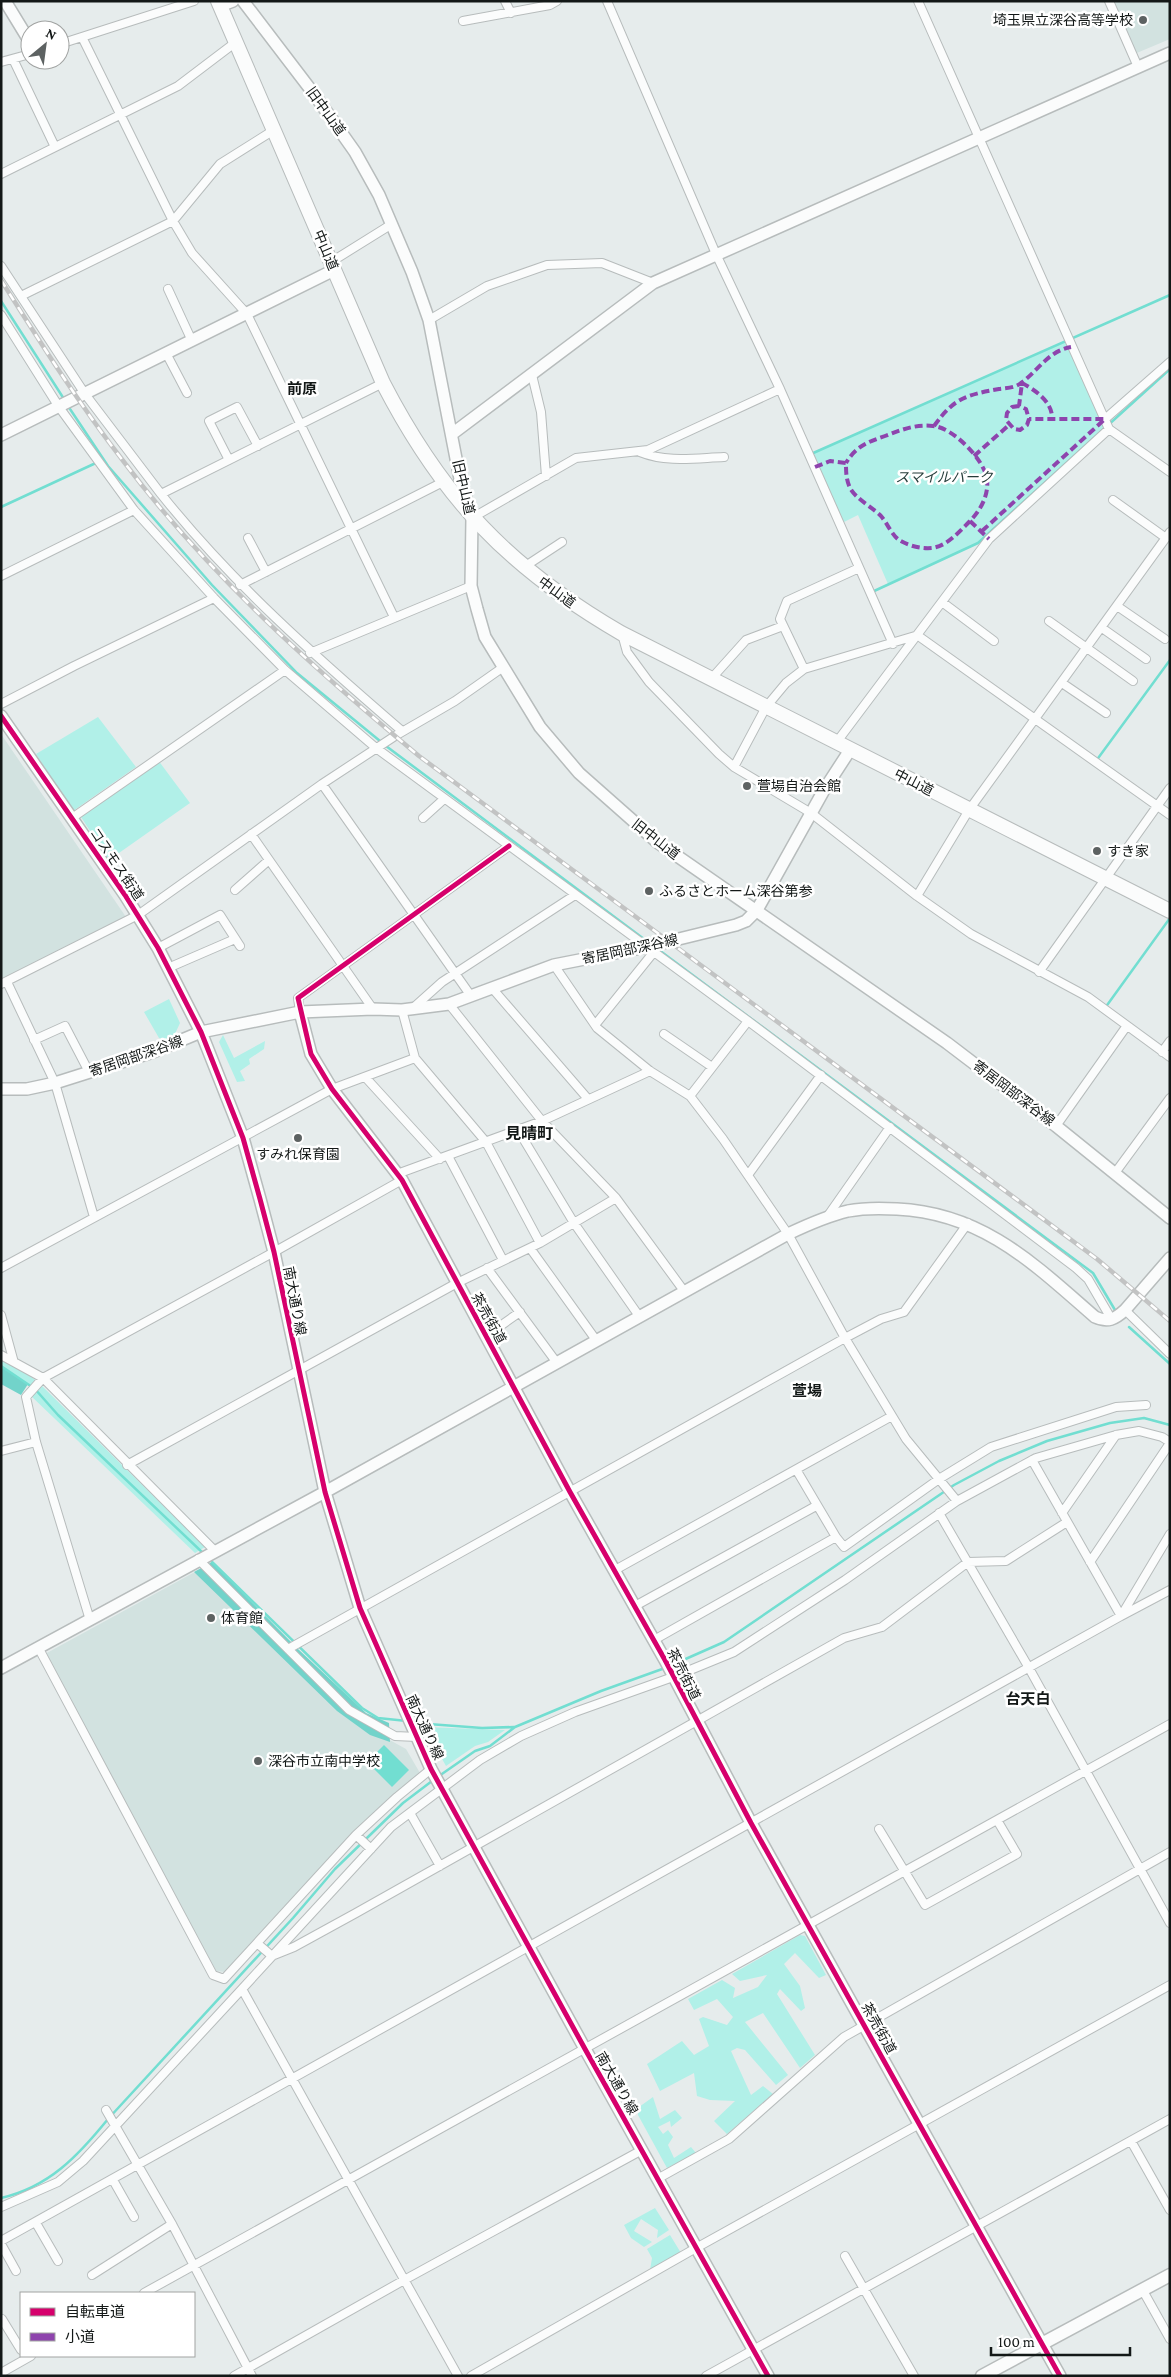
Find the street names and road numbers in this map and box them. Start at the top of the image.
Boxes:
street label: 旧中山道 [303,84,349,138]
street label: 中山道 [310,228,342,272]
street label: 旧中山道 [450,458,478,516]
street label: 中山道 [535,573,579,611]
street label: 中山道 [892,765,936,799]
street label: 旧中山道 [629,815,683,863]
street label: コスモス街道 [87,825,147,903]
street label: 寄居岡部深谷線 [580,931,680,967]
street label: 寄居岡部深谷線 [87,1032,185,1080]
street label: 寄居岡部深谷線 [970,1057,1058,1129]
street label: 南大通り線 [280,1265,310,1337]
street label: 茶売街道 [468,1290,510,1346]
street label: 茶売街道 [664,1645,704,1703]
street label: 南大通り線 [403,1692,447,1762]
street label: 茶売街道 [858,2000,900,2056]
street label: 南大通り線 [593,2049,641,2117]

